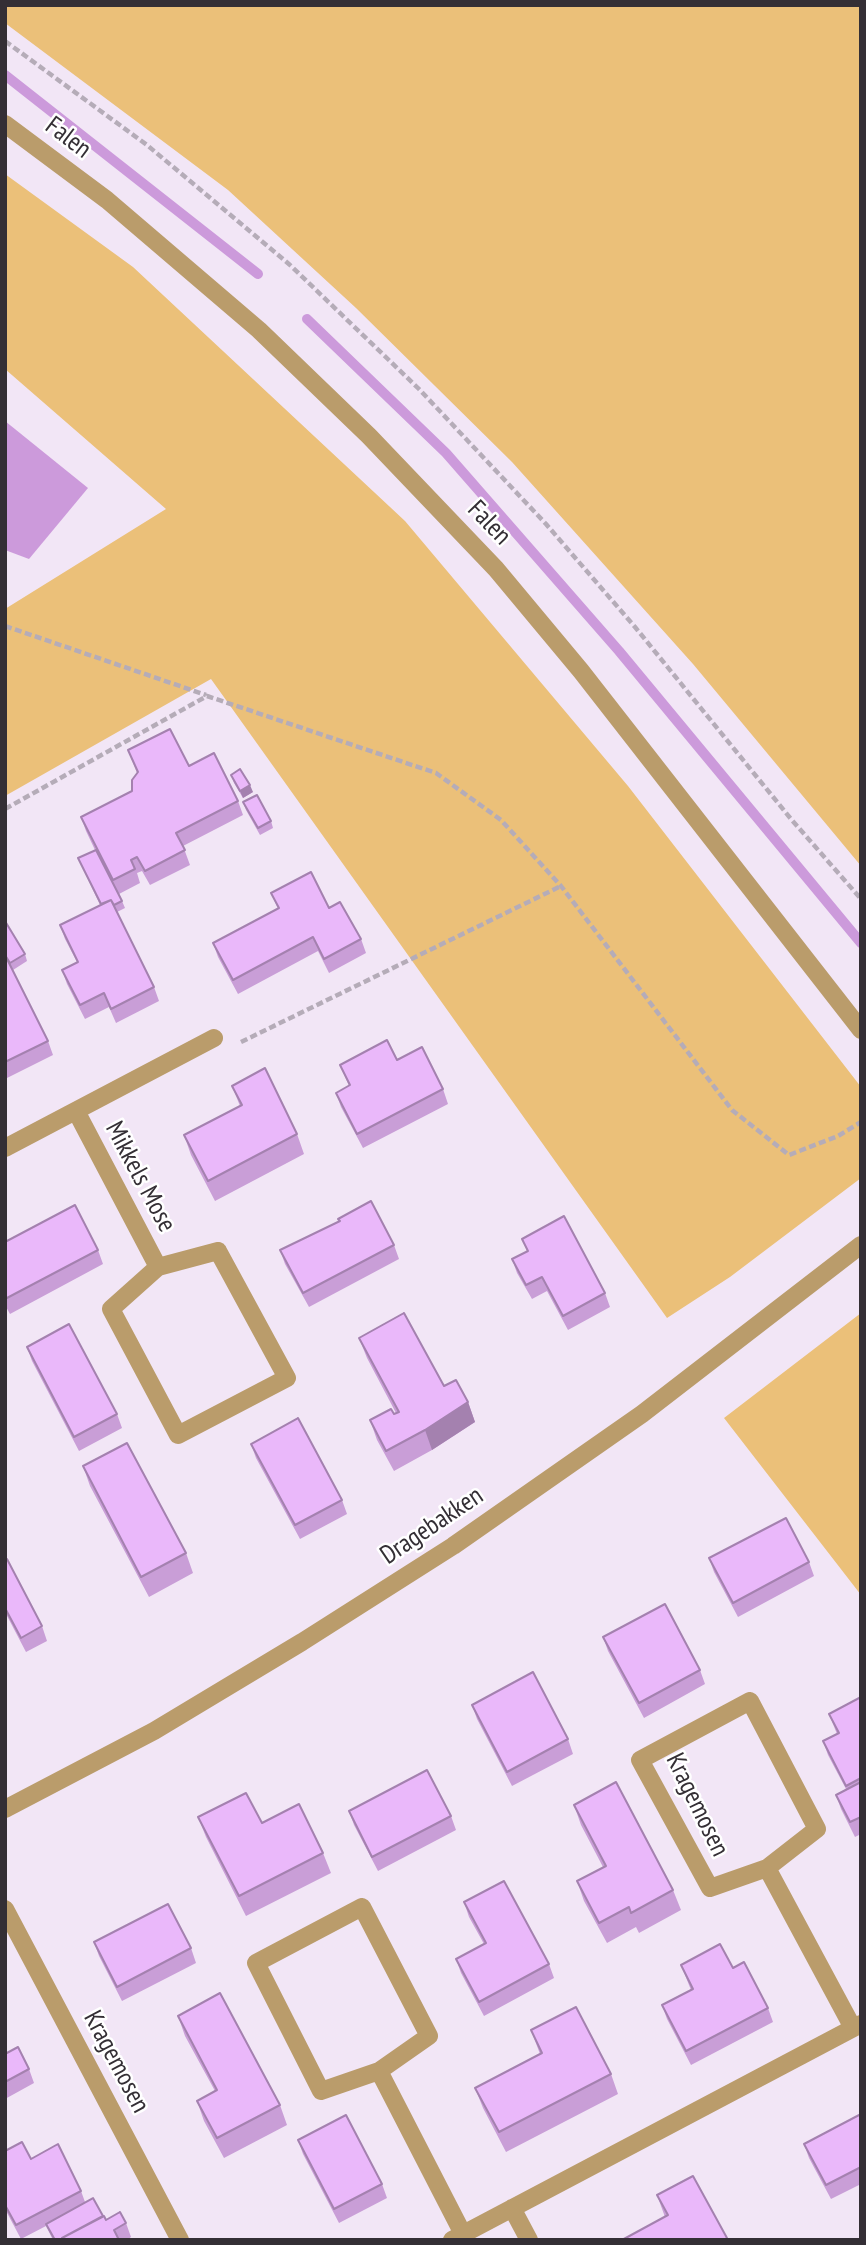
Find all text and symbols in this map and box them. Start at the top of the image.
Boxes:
street label: Falen [39,111,97,165]
street label: Falen [461,494,517,552]
street label: Mikkels Mose [98,1116,182,1238]
street label: Dragebakken [375,1480,489,1572]
street label: Kragemosen [659,1748,735,1862]
street label: Kragemosen [76,2006,156,2118]

